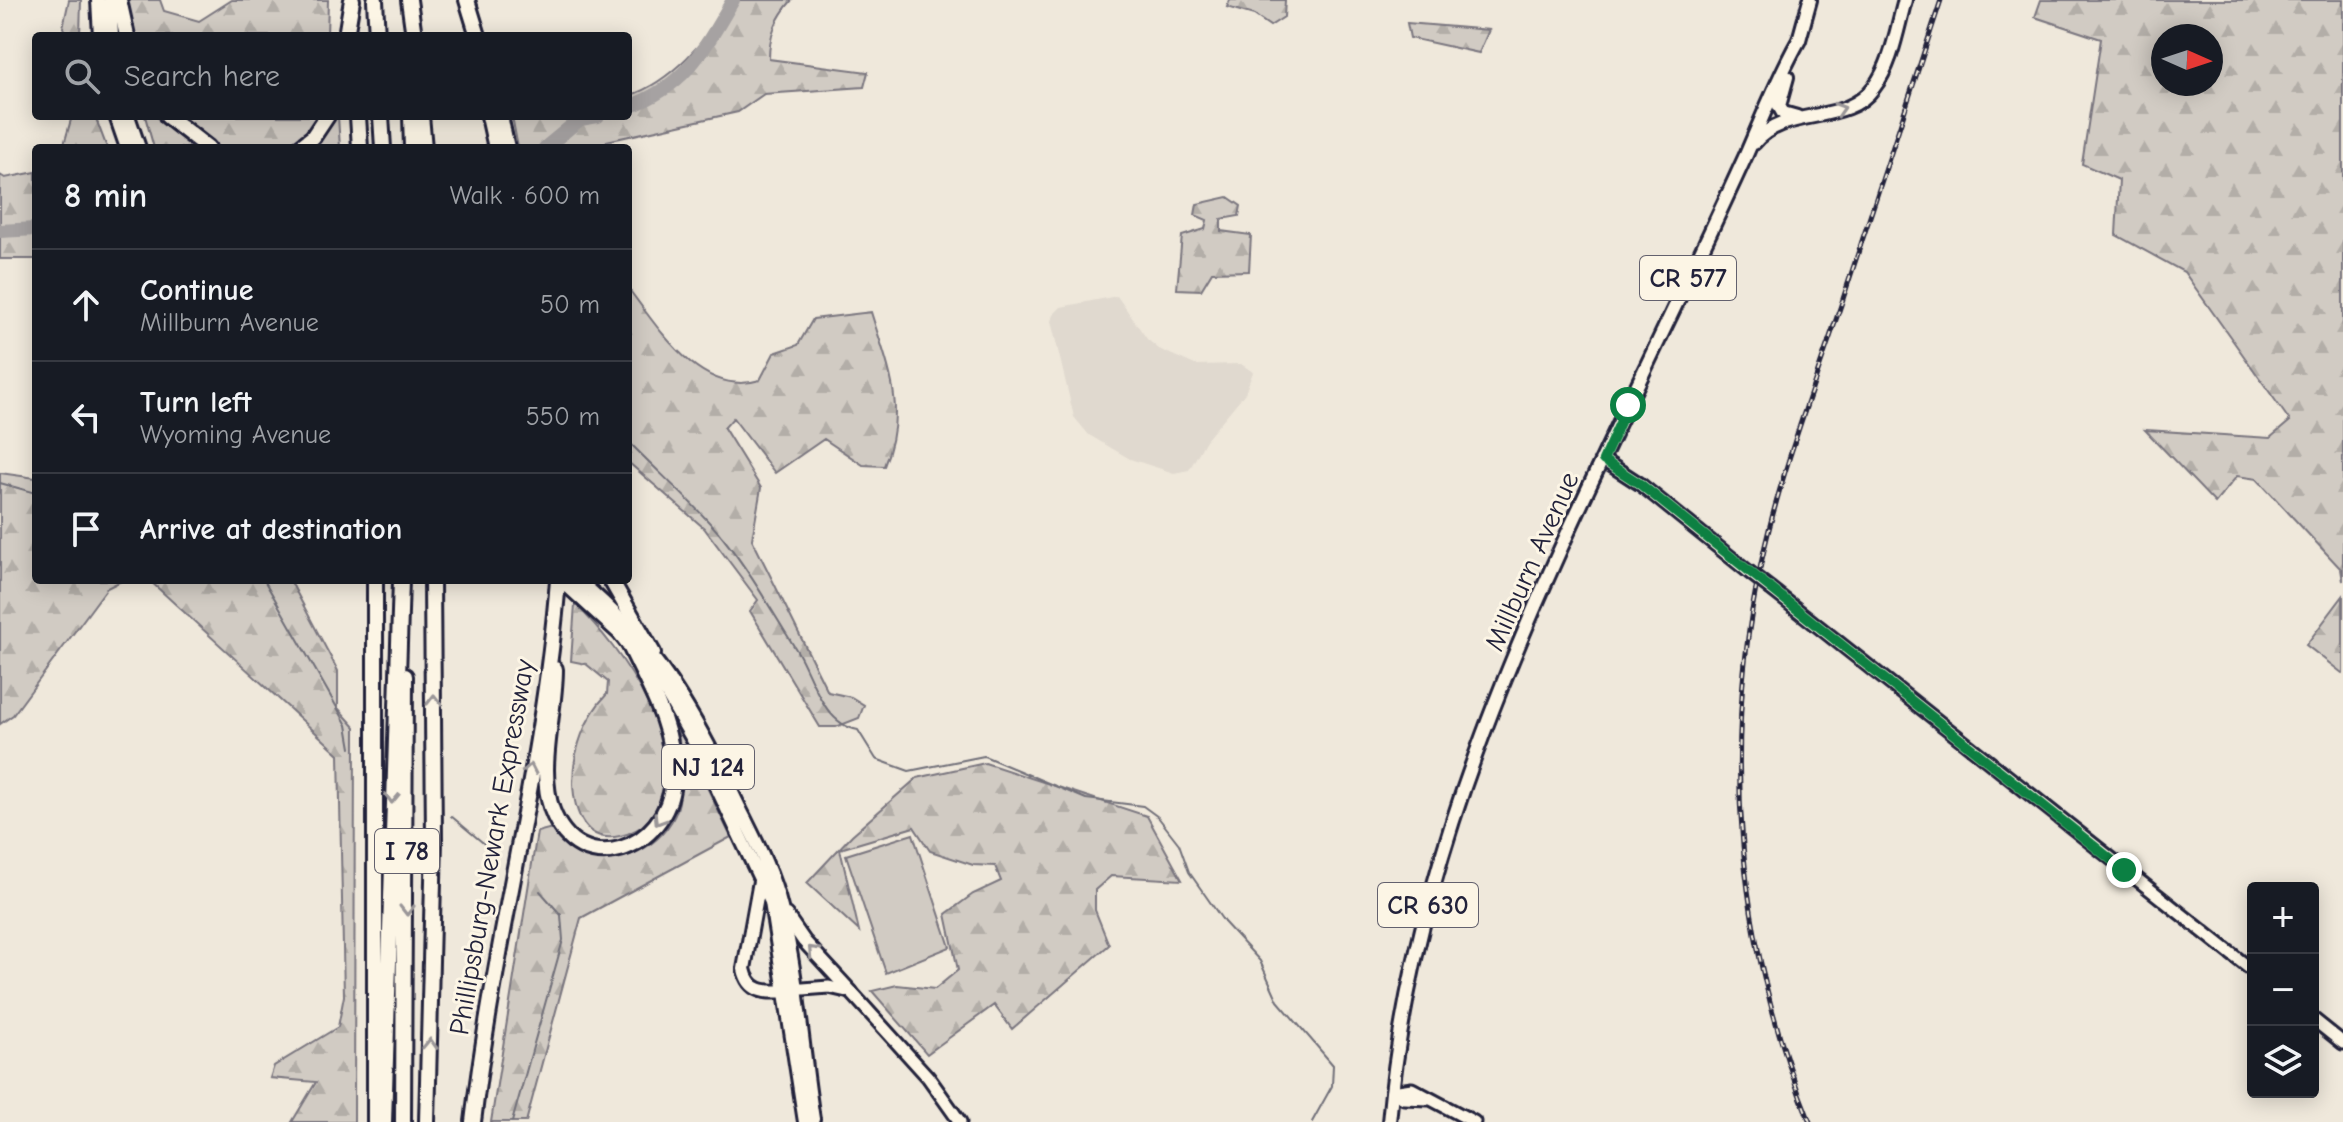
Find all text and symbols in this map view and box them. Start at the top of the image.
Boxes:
north arrow [2151,24,2223,96]
search box [32,32,632,120]
icon: search [60,54,104,98]
text: Search here [124,59,280,94]
one-way arrow [1833,102,1847,118]
text: 8 min [64,176,147,216]
text: Walk · 600 m [450,181,600,211]
road number: CR 577 [1640,256,1736,300]
text: Continue [140,273,254,308]
icon: ahead [64,283,108,327]
text: 50 m [540,290,600,320]
text: Millburn Avenue [140,308,319,338]
text: Turn left [140,385,252,420]
route start [1610,387,1646,423]
icon: left [64,395,108,439]
text: 550 m [526,402,600,432]
text: Wyoming Avenue [140,420,331,450]
street label: Millburn Avenue [1478,467,1586,656]
icon: arrive [64,507,108,551]
text: Arrive at destination [140,512,402,547]
street label: Phillipsburg-Newark Expressway [443,656,541,1038]
one-way arrow [425,693,443,706]
road number: NJ 124 [662,745,754,789]
one-way arrow [521,762,538,776]
one-way arrow [384,792,401,805]
one-way arrow [654,811,669,826]
road number: I 78 [375,829,439,873]
route end [2106,852,2142,888]
map controls [2247,882,2319,1098]
button: + [2247,882,2319,954]
road number: CR 630 [1378,883,1478,927]
one-way arrow [398,904,416,917]
one-way arrow [808,946,822,960]
button: − [2247,954,2319,1026]
button: layers [2247,1026,2319,1098]
one-way arrow [421,1037,438,1050]

